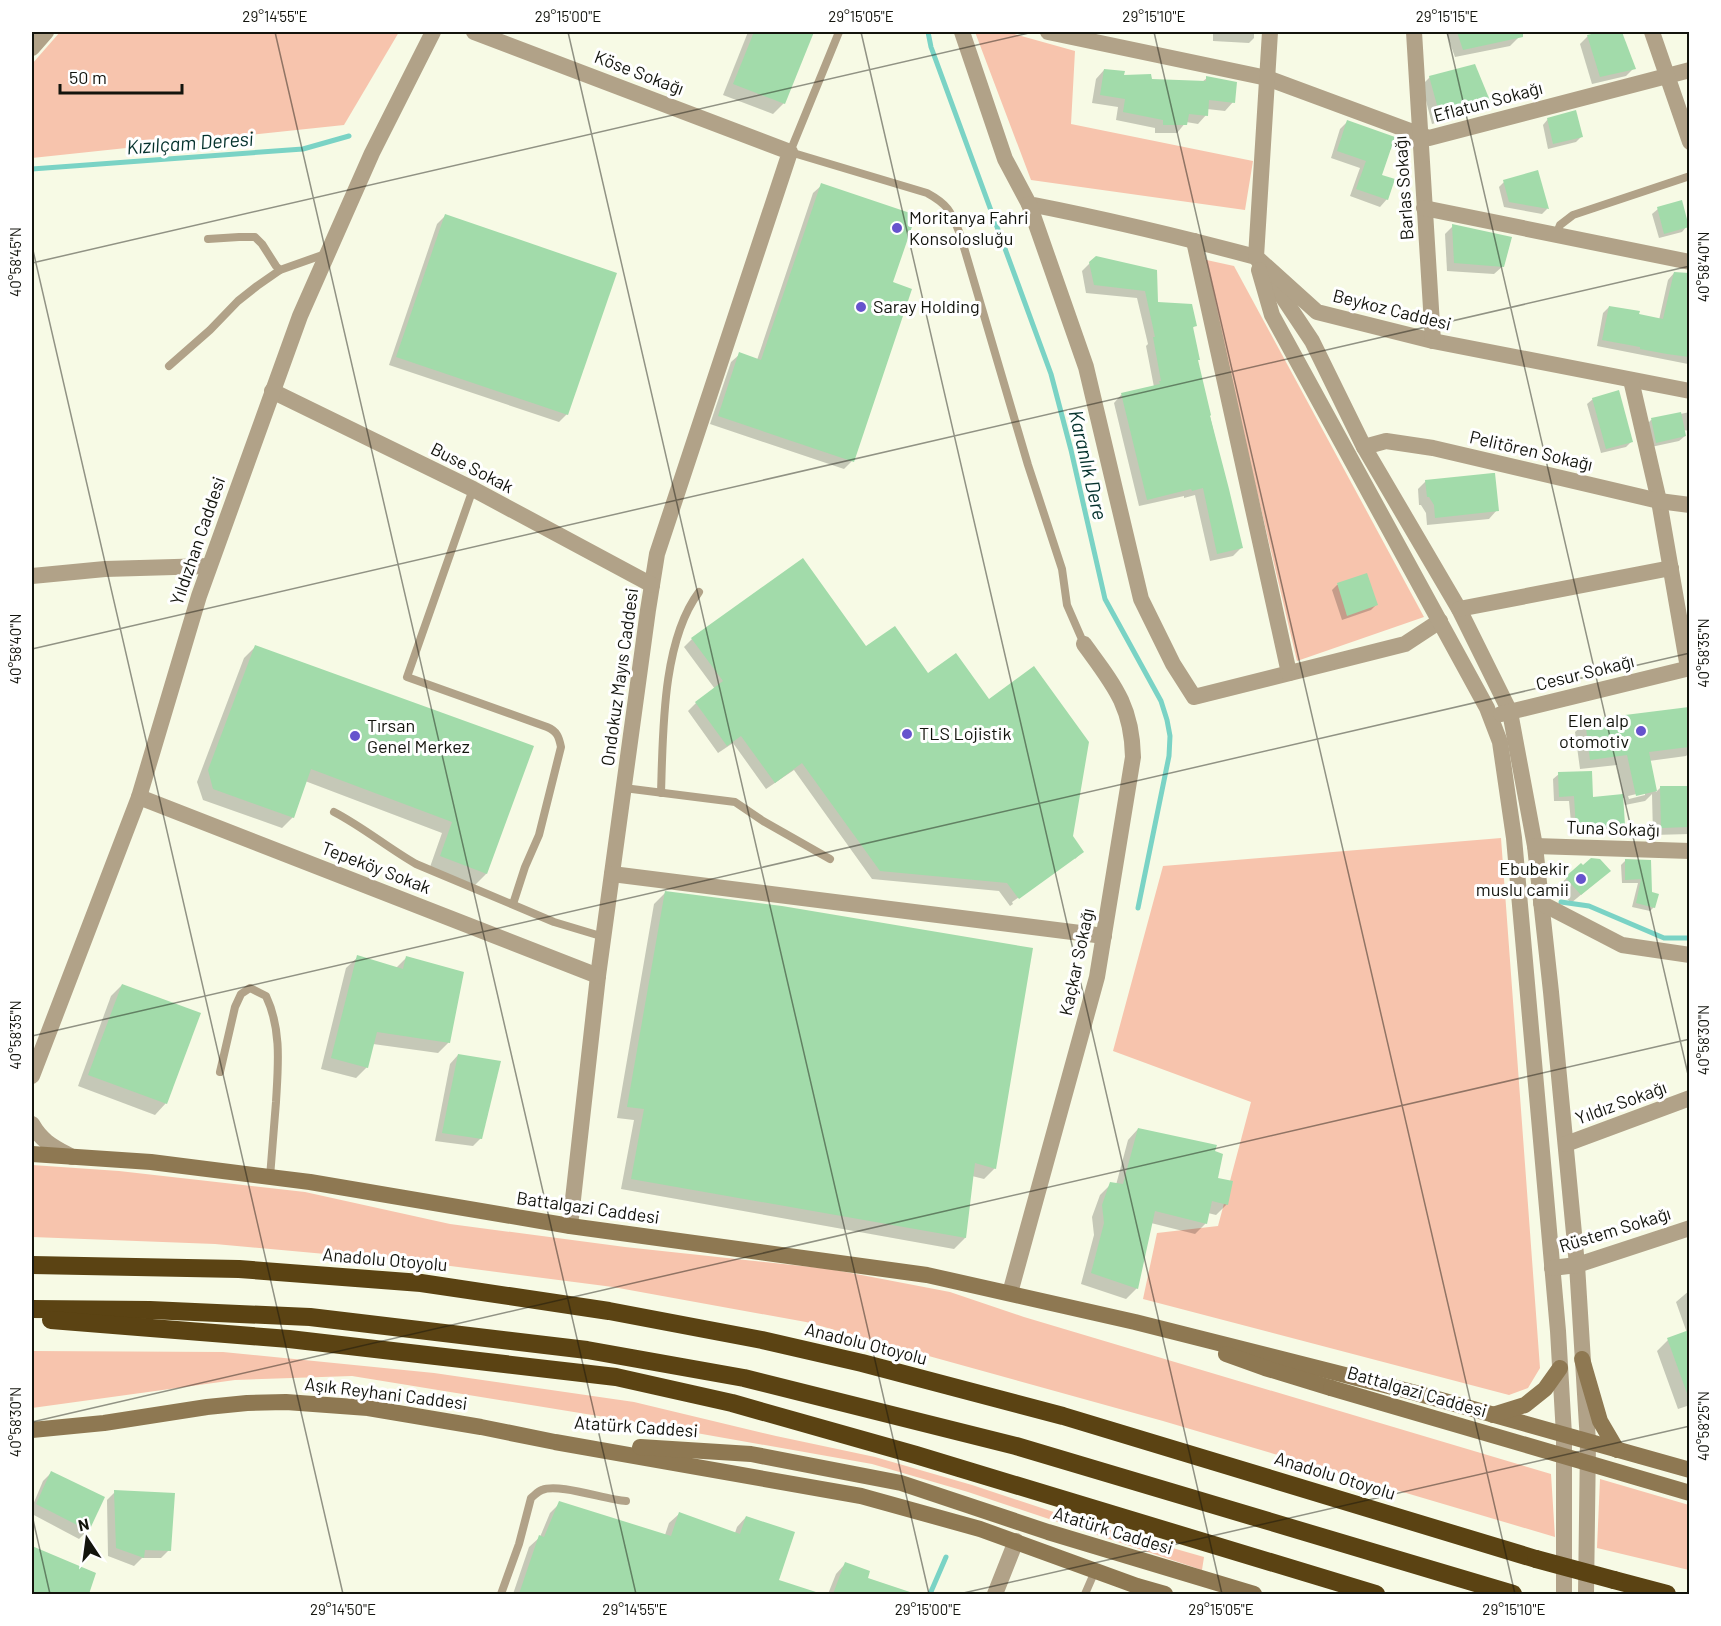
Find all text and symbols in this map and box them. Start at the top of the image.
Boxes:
text: 29°14'55"E [242,7,308,25]
text: 29°15'00"E [535,7,601,25]
text: 29°15'05"E [828,7,894,25]
text: 29°15'10"E [1122,7,1186,25]
text: 29°15'15"E [1416,7,1478,25]
street label: Köse Sokağı [592,45,687,99]
scale bar [60,57,182,95]
text: 50 m [69,66,107,88]
street label: Eflatun Sokağı [1431,76,1545,126]
water label: Kızılçam Deresi [126,126,254,158]
street label: Barlas Sokağı [1388,135,1418,241]
place label: Moritanya Fahri Konsolosluğu [909,206,1029,249]
marker: Moritanya Fahri Konsolosluğu [890,221,904,235]
text: 40°58'45"N [6,227,24,297]
text: 40°58'40"N [1694,232,1712,302]
street label: Beykoz Caddesi [1331,284,1454,334]
place label: Saray Holding [873,295,980,317]
marker: Saray Holding [854,300,868,314]
water label: Karanlık Dere [1065,408,1113,522]
street label: Pelitören Sokağı [1467,425,1595,475]
street label: Buse Sokak [427,437,518,497]
street label: Yıldızhan Caddesi [165,474,229,608]
street label: Ondokuz Mayıs Caddesi [596,587,642,767]
text: 40°58'40"N [6,614,24,684]
text: 40°58'35"N [1694,618,1712,688]
street label: Cesur Sokağı [1533,649,1636,695]
place label: Elen alp otomotiv [1559,709,1629,752]
place label: Tırsan Genel Merkez [367,714,470,757]
place label: TLS Lojistik [919,722,1011,744]
marker: Elen alp otomotiv [1634,724,1648,738]
marker: TLS Lojistik [900,727,914,741]
marker: Tırsan Genel Merkez [348,729,362,743]
street label: Tuna Sokağı [1566,815,1660,841]
street label: Tepeköy Sokak [319,836,434,898]
place label: Ebubekir muslu camii [1476,857,1569,900]
marker: Ebubekir muslu camii [1574,872,1588,886]
street label: Kaçkar Sokağı [1054,906,1098,1018]
text: 40°58'35"N [6,1000,24,1070]
text: 40°58'30"N [1694,1005,1712,1075]
street label: Yıldız Sokağı [1572,1075,1669,1129]
street label: Battalgazi Caddesi [515,1186,661,1228]
street label: Rüstem Sokağı [1556,1202,1673,1256]
street label: Anadolu Otoyolu [322,1243,448,1275]
street label: Anadolu Otoyolu [803,1317,930,1369]
street label: Battalgazi Caddesi [1345,1361,1490,1421]
street label: Aşık Reyhani Caddesi [303,1372,469,1414]
text: 40°58'30"N [6,1387,24,1457]
text: 40°58'25"N [1694,1391,1712,1461]
street label: Atatürk Caddesi [573,1411,699,1441]
street label: Anadolu Otoyolu [1272,1446,1398,1504]
street label: Atatürk Caddesi [1051,1501,1176,1559]
north arrow [57,1509,117,1569]
text: N [76,1513,91,1534]
text: 29°14'50"E [310,1600,376,1618]
text: 29°14'55"E [602,1600,668,1618]
text: 29°15'00"E [895,1600,961,1618]
text: 29°15'05"E [1188,1600,1254,1618]
text: 29°15'10"E [1482,1600,1546,1618]

